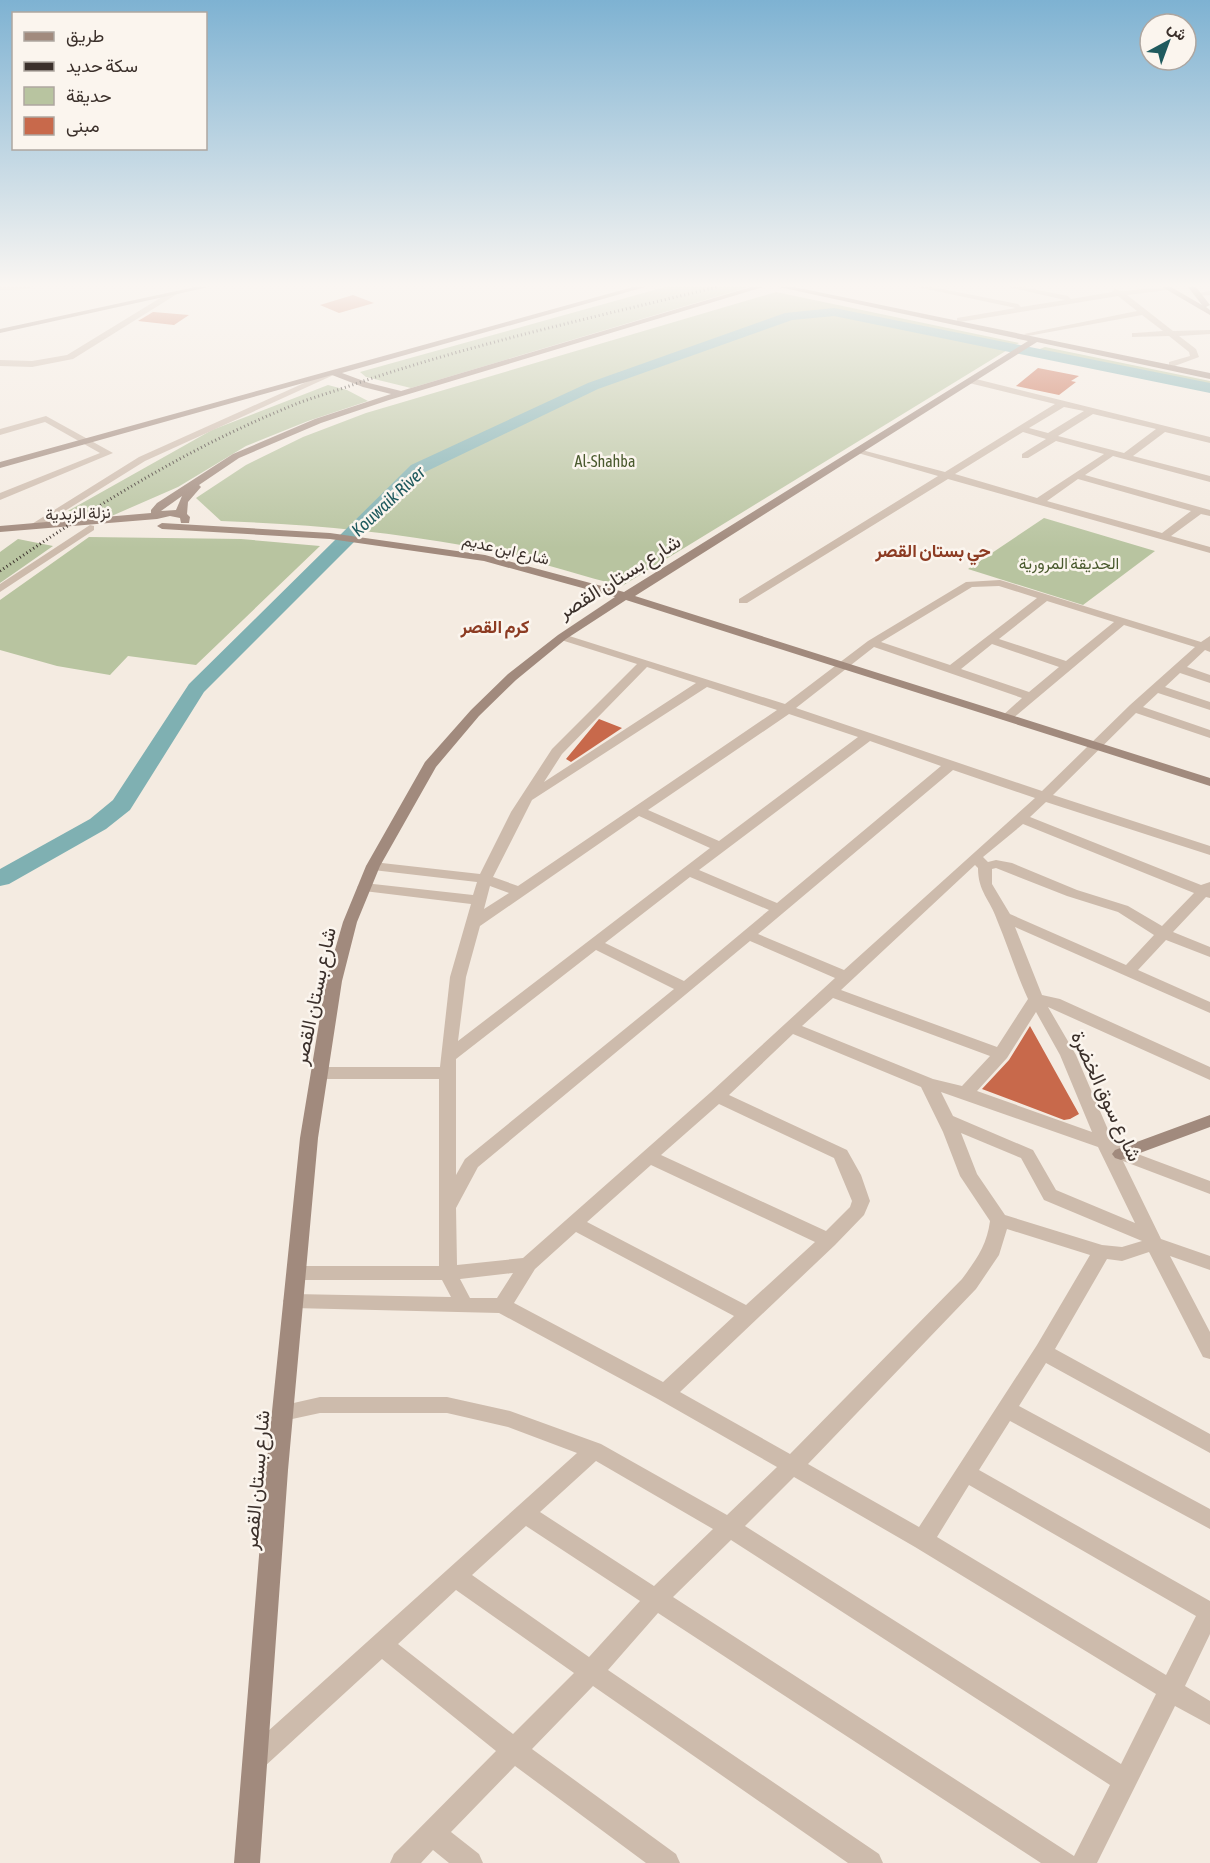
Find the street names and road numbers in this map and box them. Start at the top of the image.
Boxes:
street label: نزلة الزبدية [45,503,111,525]
street label: شارع بستان القصر [553,529,686,626]
street label: شارع ابن عديم [460,530,551,571]
street label: شارع بستان القصر [288,925,343,1069]
street label: شارع سوق الخضرة [1064,1027,1147,1166]
street label: شارع بستان القصر [238,1409,277,1552]

